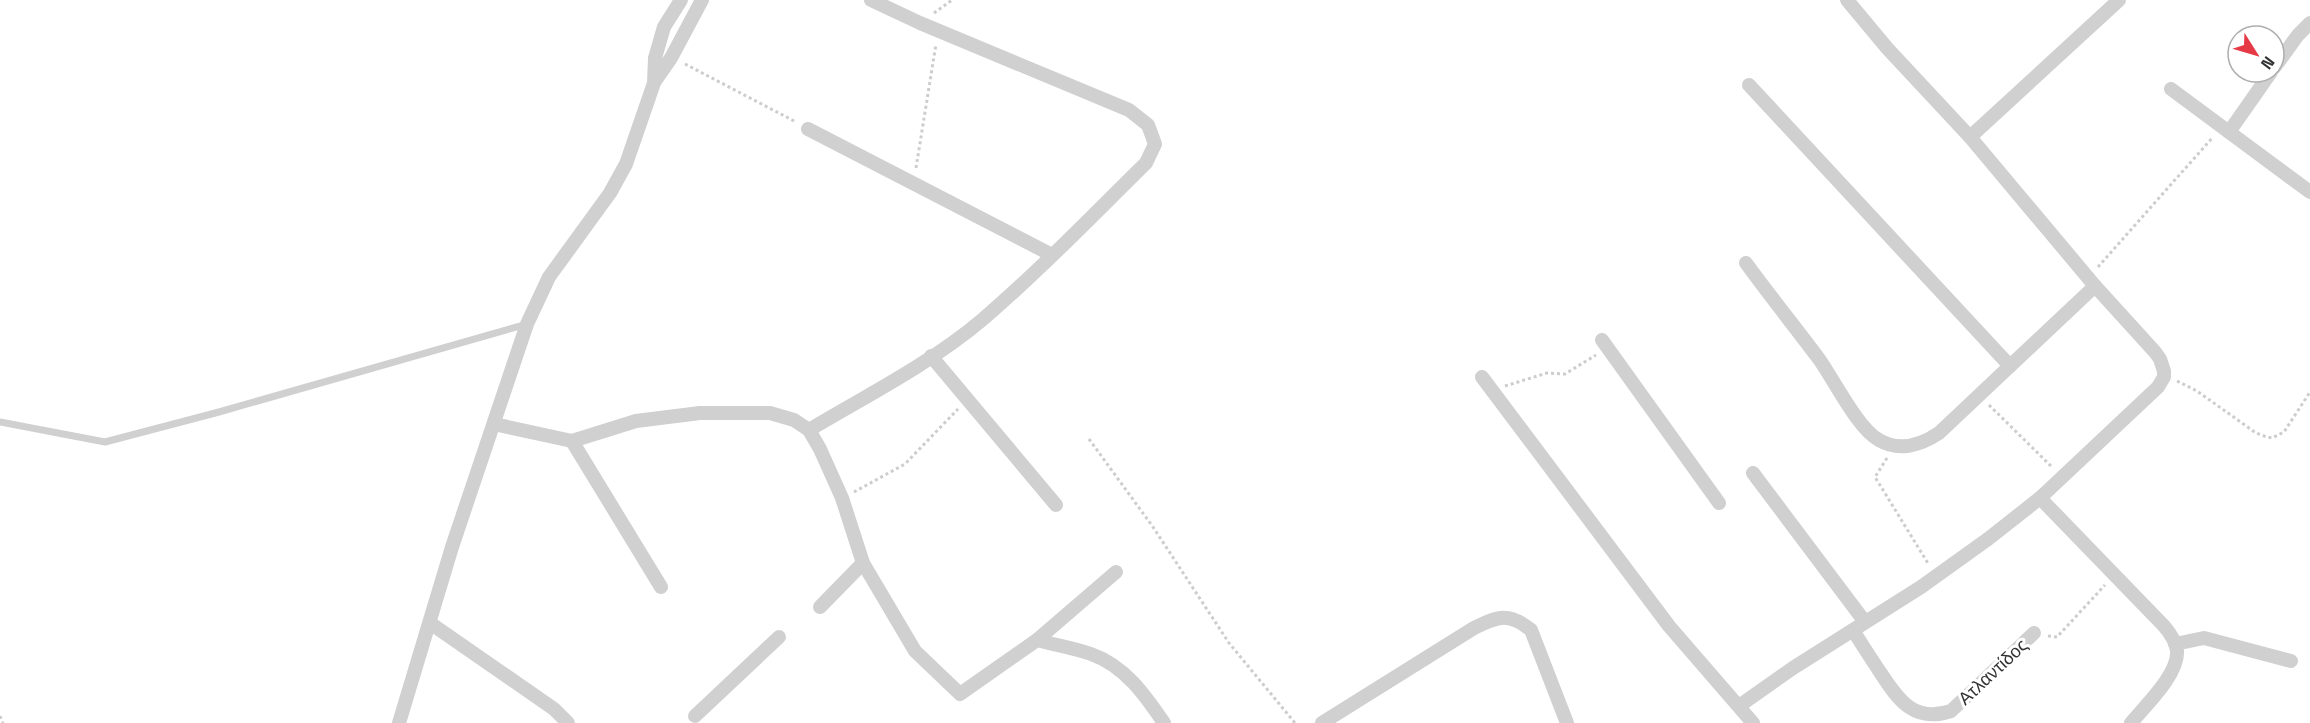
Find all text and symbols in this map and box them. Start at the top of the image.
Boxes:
north arrow [2226,24,2286,84]
text: N [2256,52,2279,73]
street label: Ατλαντίδος [1953,633,2033,710]

